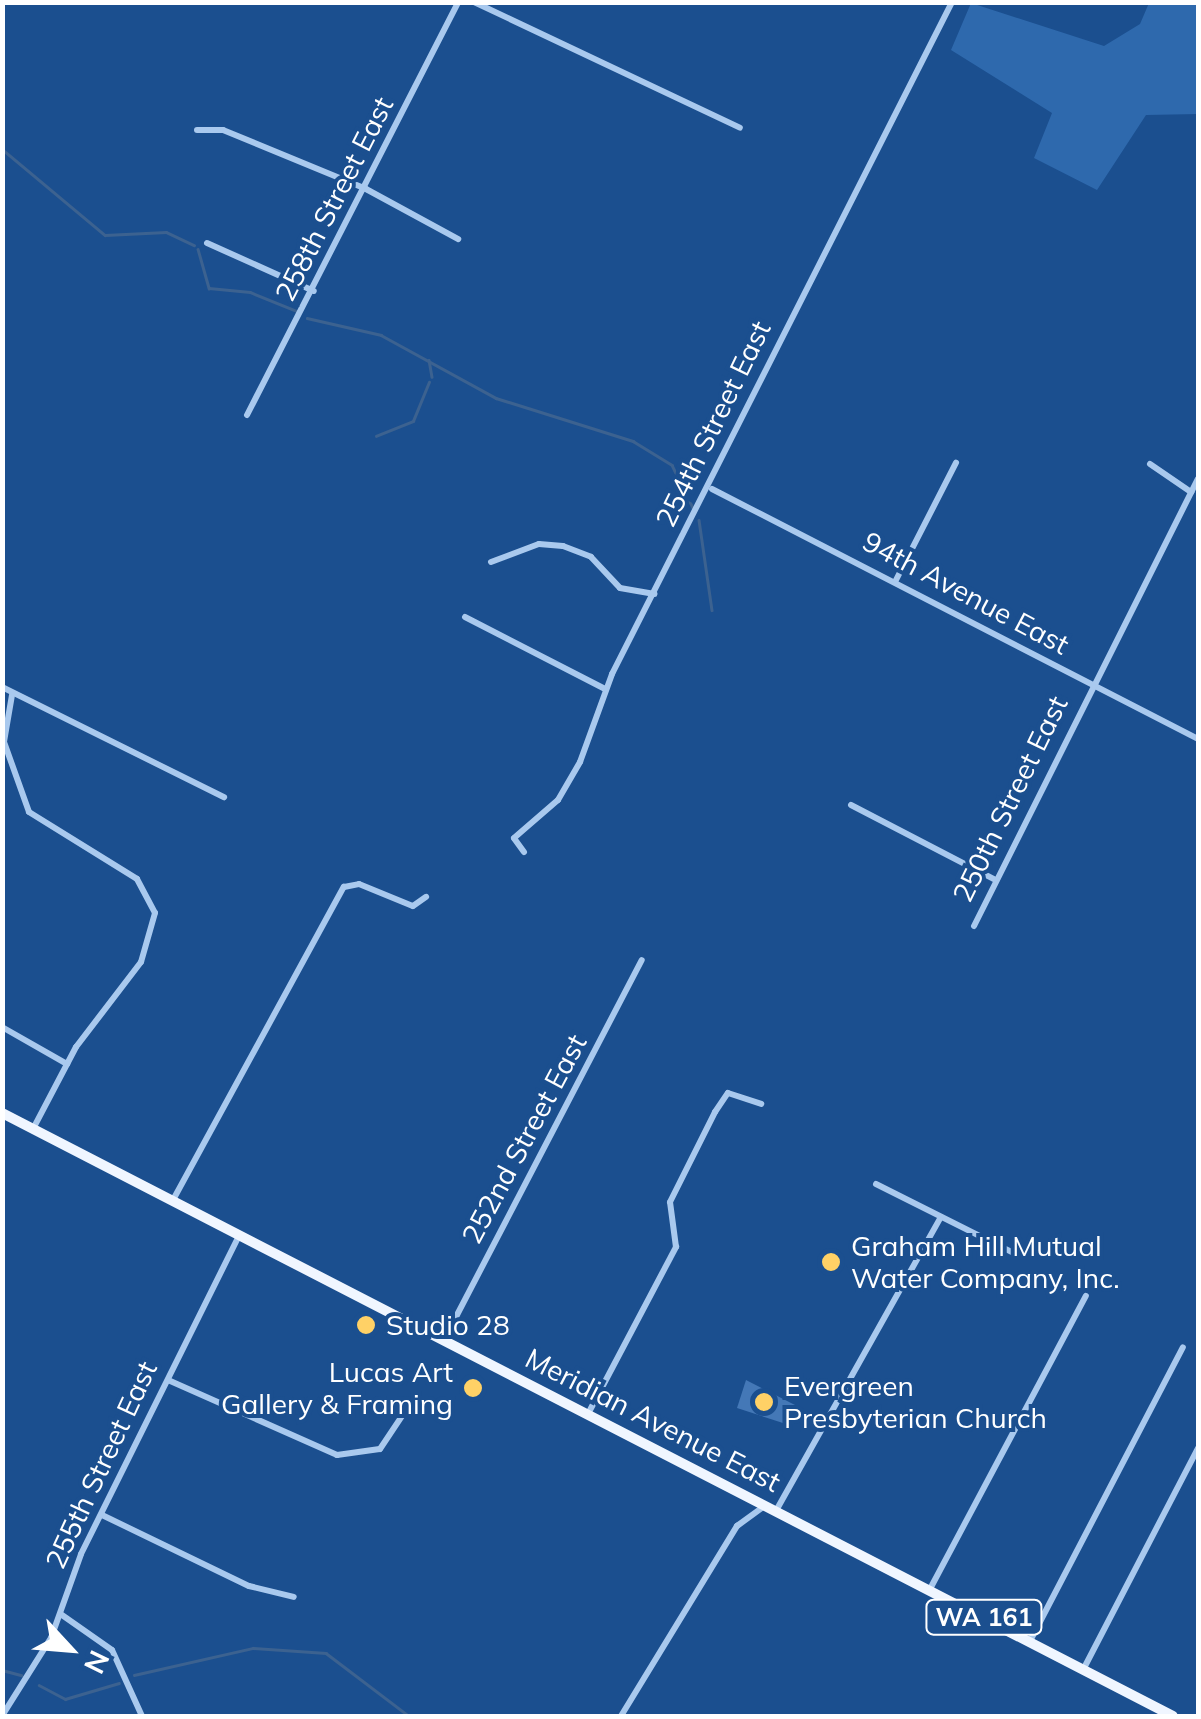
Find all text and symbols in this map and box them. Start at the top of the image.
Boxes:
street label: 258th Street East [268,91,400,307]
street label: 254th Street East [649,315,777,533]
street label: 94th Avenue East [857,525,1075,661]
street label: 250th Street East [946,690,1074,908]
street label: 252nd Street East [455,1029,593,1249]
place label: Graham Hill Mutual Water Company, Inc. [851,1229,1120,1295]
marker: Graham Hill Mutual Water Company, Inc. [820,1251,842,1273]
place label: Studio 28 [386,1308,510,1342]
marker: Studio 28 [355,1314,377,1336]
street label: Meridian Avenue East [520,1341,786,1499]
place label: Lucas Art Gallery & Framing [221,1355,453,1421]
street label: 255th Street East [38,1356,164,1574]
place label: Evergreen Presbyterian Church [784,1369,1047,1435]
marker: Lucas Art Gallery & Framing [462,1377,484,1399]
marker: Evergreen Presbyterian Church [753,1391,775,1413]
road number: WA 161 [924,1597,1044,1637]
north arrow [20,1599,120,1699]
text: N [77,1645,118,1680]

